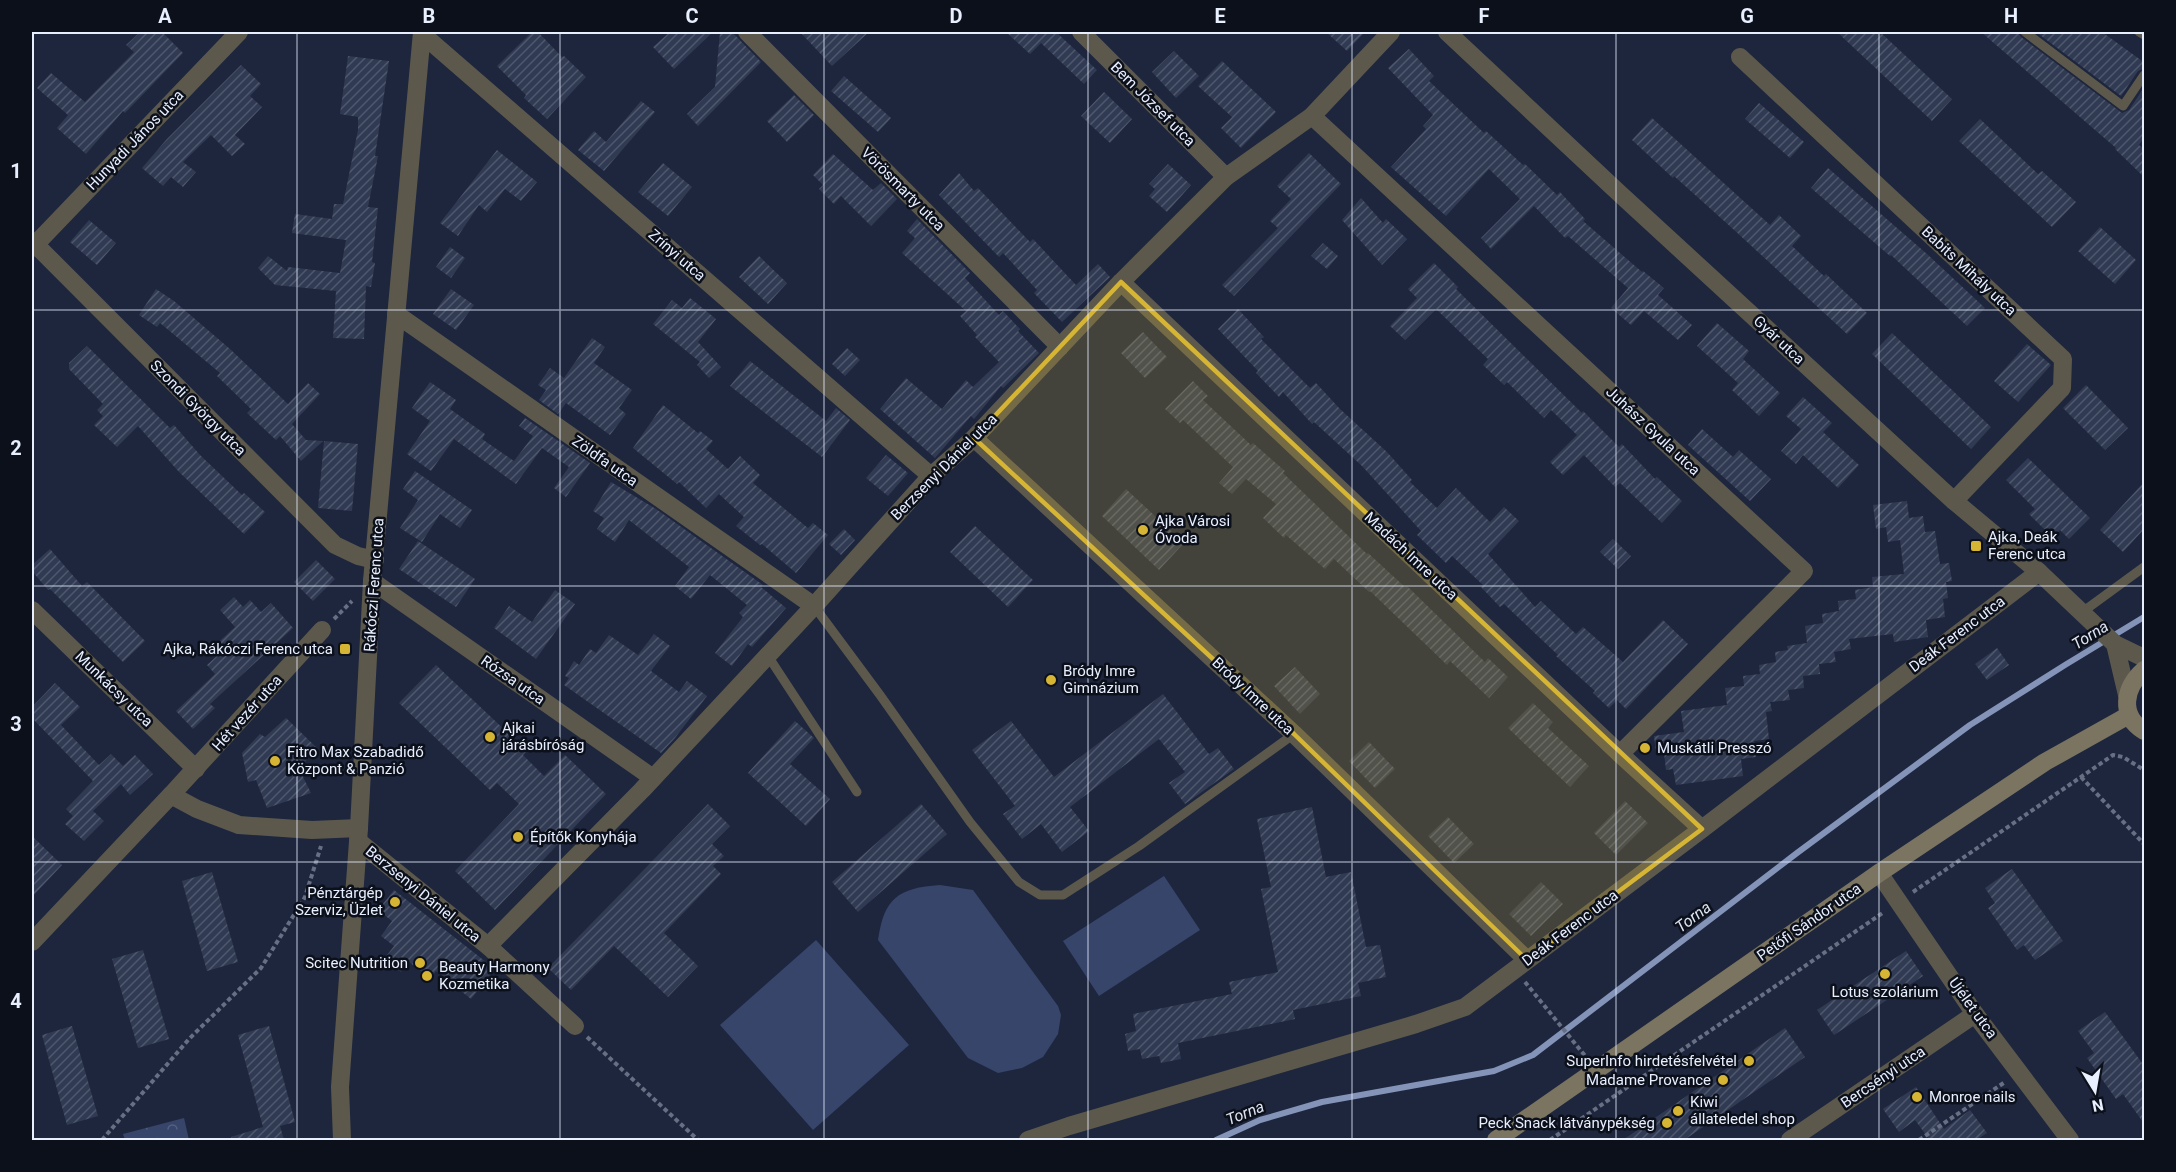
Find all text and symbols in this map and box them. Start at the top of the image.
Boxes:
text: A [158,4,172,28]
text: B [423,4,435,28]
text: C [685,4,699,28]
text: D [950,4,963,28]
text: E [1214,4,1226,28]
text: F [1479,4,1490,28]
text: G [1740,4,1754,28]
text: H [2004,4,2018,28]
street label: Bem József utca [1107,58,1199,150]
street label: Hunyadi János utca [83,86,187,194]
street label: Vörösmarty utca [858,144,948,234]
text: 1 [10,159,22,183]
street label: Babits Mihály utca [1918,223,2020,319]
street label: Zrínyi utca [645,225,709,285]
street label: Gyár utca [1750,312,1808,368]
street label: Szondi György utca [146,356,250,460]
street label: Juhász Gyula utca [1602,383,1704,479]
street label: Berzsenyi Dániel utca [887,410,1001,524]
street label: Zöldfa utca [569,432,641,490]
text: 2 [10,436,22,460]
street label: Madách Imre utca [1361,508,1461,604]
place label: Ajka Városi Óvoda [1155,512,1230,547]
street label: Rákóczi Ferenc utca [360,517,388,653]
marker: Ajka Városi Óvoda [1136,523,1150,537]
place label: Ajka, Deák Ferenc utca [1988,528,2066,563]
marker: Ajka, Deák Ferenc utca [1969,539,1983,553]
street label: Deák Ferenc utca [1906,592,2008,676]
water label: Torna [2068,616,2112,654]
place label: Ajka, Rákóczi Ferenc utca [163,640,333,658]
marker: Ajka, Rákóczi Ferenc utca [338,642,352,656]
street label: Munkácsy utca [71,647,157,731]
street label: Rózsa utca [478,651,548,709]
street label: Bródy Imre utca [1208,654,1298,738]
place label: Bródy Imre Gimnázium [1063,662,1139,697]
street label: Hét vezér utca [208,671,286,755]
marker: Bródy Imre Gimnázium [1044,673,1058,687]
text: 3 [10,712,22,736]
place label: Ajkai járásbíróság [501,719,584,754]
marker: Ajkai járásbíróság [483,730,497,744]
place label: Muskátli Presszó [1657,739,1772,757]
marker: Muskátli Presszó [1638,741,1652,755]
place label: Fitro Max Szabadidő Központ & Panzió [287,743,424,778]
marker: Fitro Max Szabadidő Központ & Panzió [268,754,282,768]
place label: Építők Konyhája [530,828,637,846]
marker: Építők Konyhája [511,830,525,844]
street label: Berzsenyi Dániel utca [362,842,484,946]
street label: Petőfi Sándor utca [1753,879,1865,965]
place label: Pénztárgép Szerviz, Üzlet [295,884,383,919]
street label: Deák Ferenc utca [1519,886,1621,970]
marker: Pénztárgép Szerviz, Üzlet [388,895,402,909]
water label: Torna [1671,897,1715,937]
place label: Scitec Nutrition [305,954,408,972]
marker: Scitec Nutrition [413,956,427,970]
place label: Beauty Harmony Kozmetika [439,958,550,993]
marker: Lotus szolárium [1878,967,1892,981]
marker: Beauty Harmony Kozmetika [420,969,434,983]
street label: Újélet utca [1945,974,2001,1042]
place label: Lotus szolárium [1832,983,1938,1001]
text: 4 [10,989,22,1013]
street label: Bercsényi utca [1837,1042,1929,1112]
place label: SuperInfo hirdetésfelvétel [1566,1052,1737,1070]
marker: SuperInfo hirdetésfelvétel [1742,1054,1756,1068]
north arrow [2065,1061,2125,1121]
place label: Madame Provance [1586,1071,1711,1089]
marker: Madame Provance [1716,1073,1730,1087]
place label: Monroe nails [1929,1088,2016,1106]
marker: Monroe nails [1910,1090,1924,1104]
place label: Kiwi állateledel shop [1690,1093,1795,1128]
text: N [2090,1095,2105,1116]
water label: Torna [1223,1097,1267,1129]
marker: Kiwi állateledel shop [1671,1104,1685,1118]
place label: Peck Snack látványpékség [1478,1114,1655,1132]
marker: Peck Snack látványpékség [1660,1116,1674,1130]

